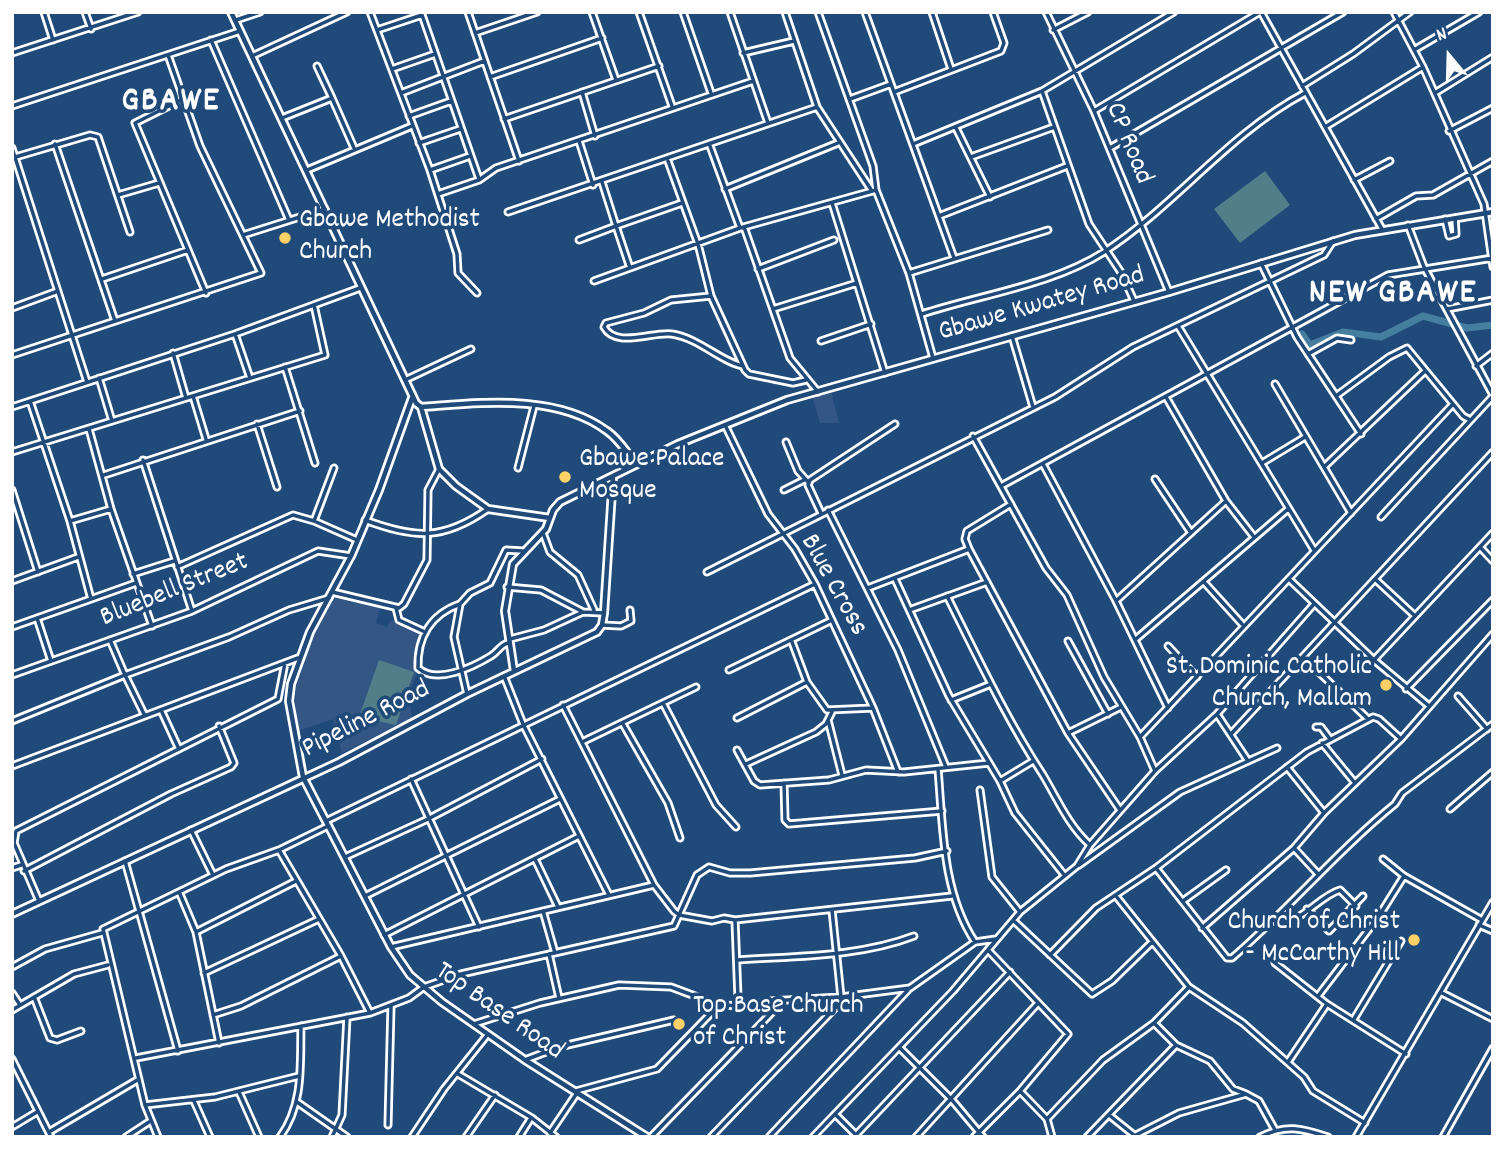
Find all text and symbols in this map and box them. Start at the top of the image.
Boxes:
north arrow [1414,21,1484,91]
text: N [1433,21,1451,50]
district label: GBAWE [122,83,220,125]
street label: CP Road [1095,98,1159,190]
place label: Gbawe Methodist Church [299,205,480,271]
marker: Gbawe Methodist Church [277,230,293,246]
street label: Gbawe Kwatey Road [935,260,1149,352]
district label: NEW GBAWE [1310,275,1476,317]
place label: Gbawe Palace Mosque [579,444,724,510]
marker: Gbawe Palace Mosque [557,469,573,485]
street label: Blue Cross [790,529,874,643]
street label: Bluebell Street [96,547,254,637]
place label: St. Dominic Catholic Church, Mallam [1166,652,1372,718]
street label: Pipeline Road [298,675,436,767]
marker: St. Dominic Catholic Church, Mallam [1378,677,1394,693]
place label: Church of Christ - McCarthy Hill [1227,907,1400,973]
marker: Church of Christ - McCarthy Hill [1406,932,1422,948]
street label: Top Base Road [427,956,569,1070]
place label: Top Base Church of Christ [693,991,864,1057]
marker: Top Base Church of Christ [671,1016,687,1032]

